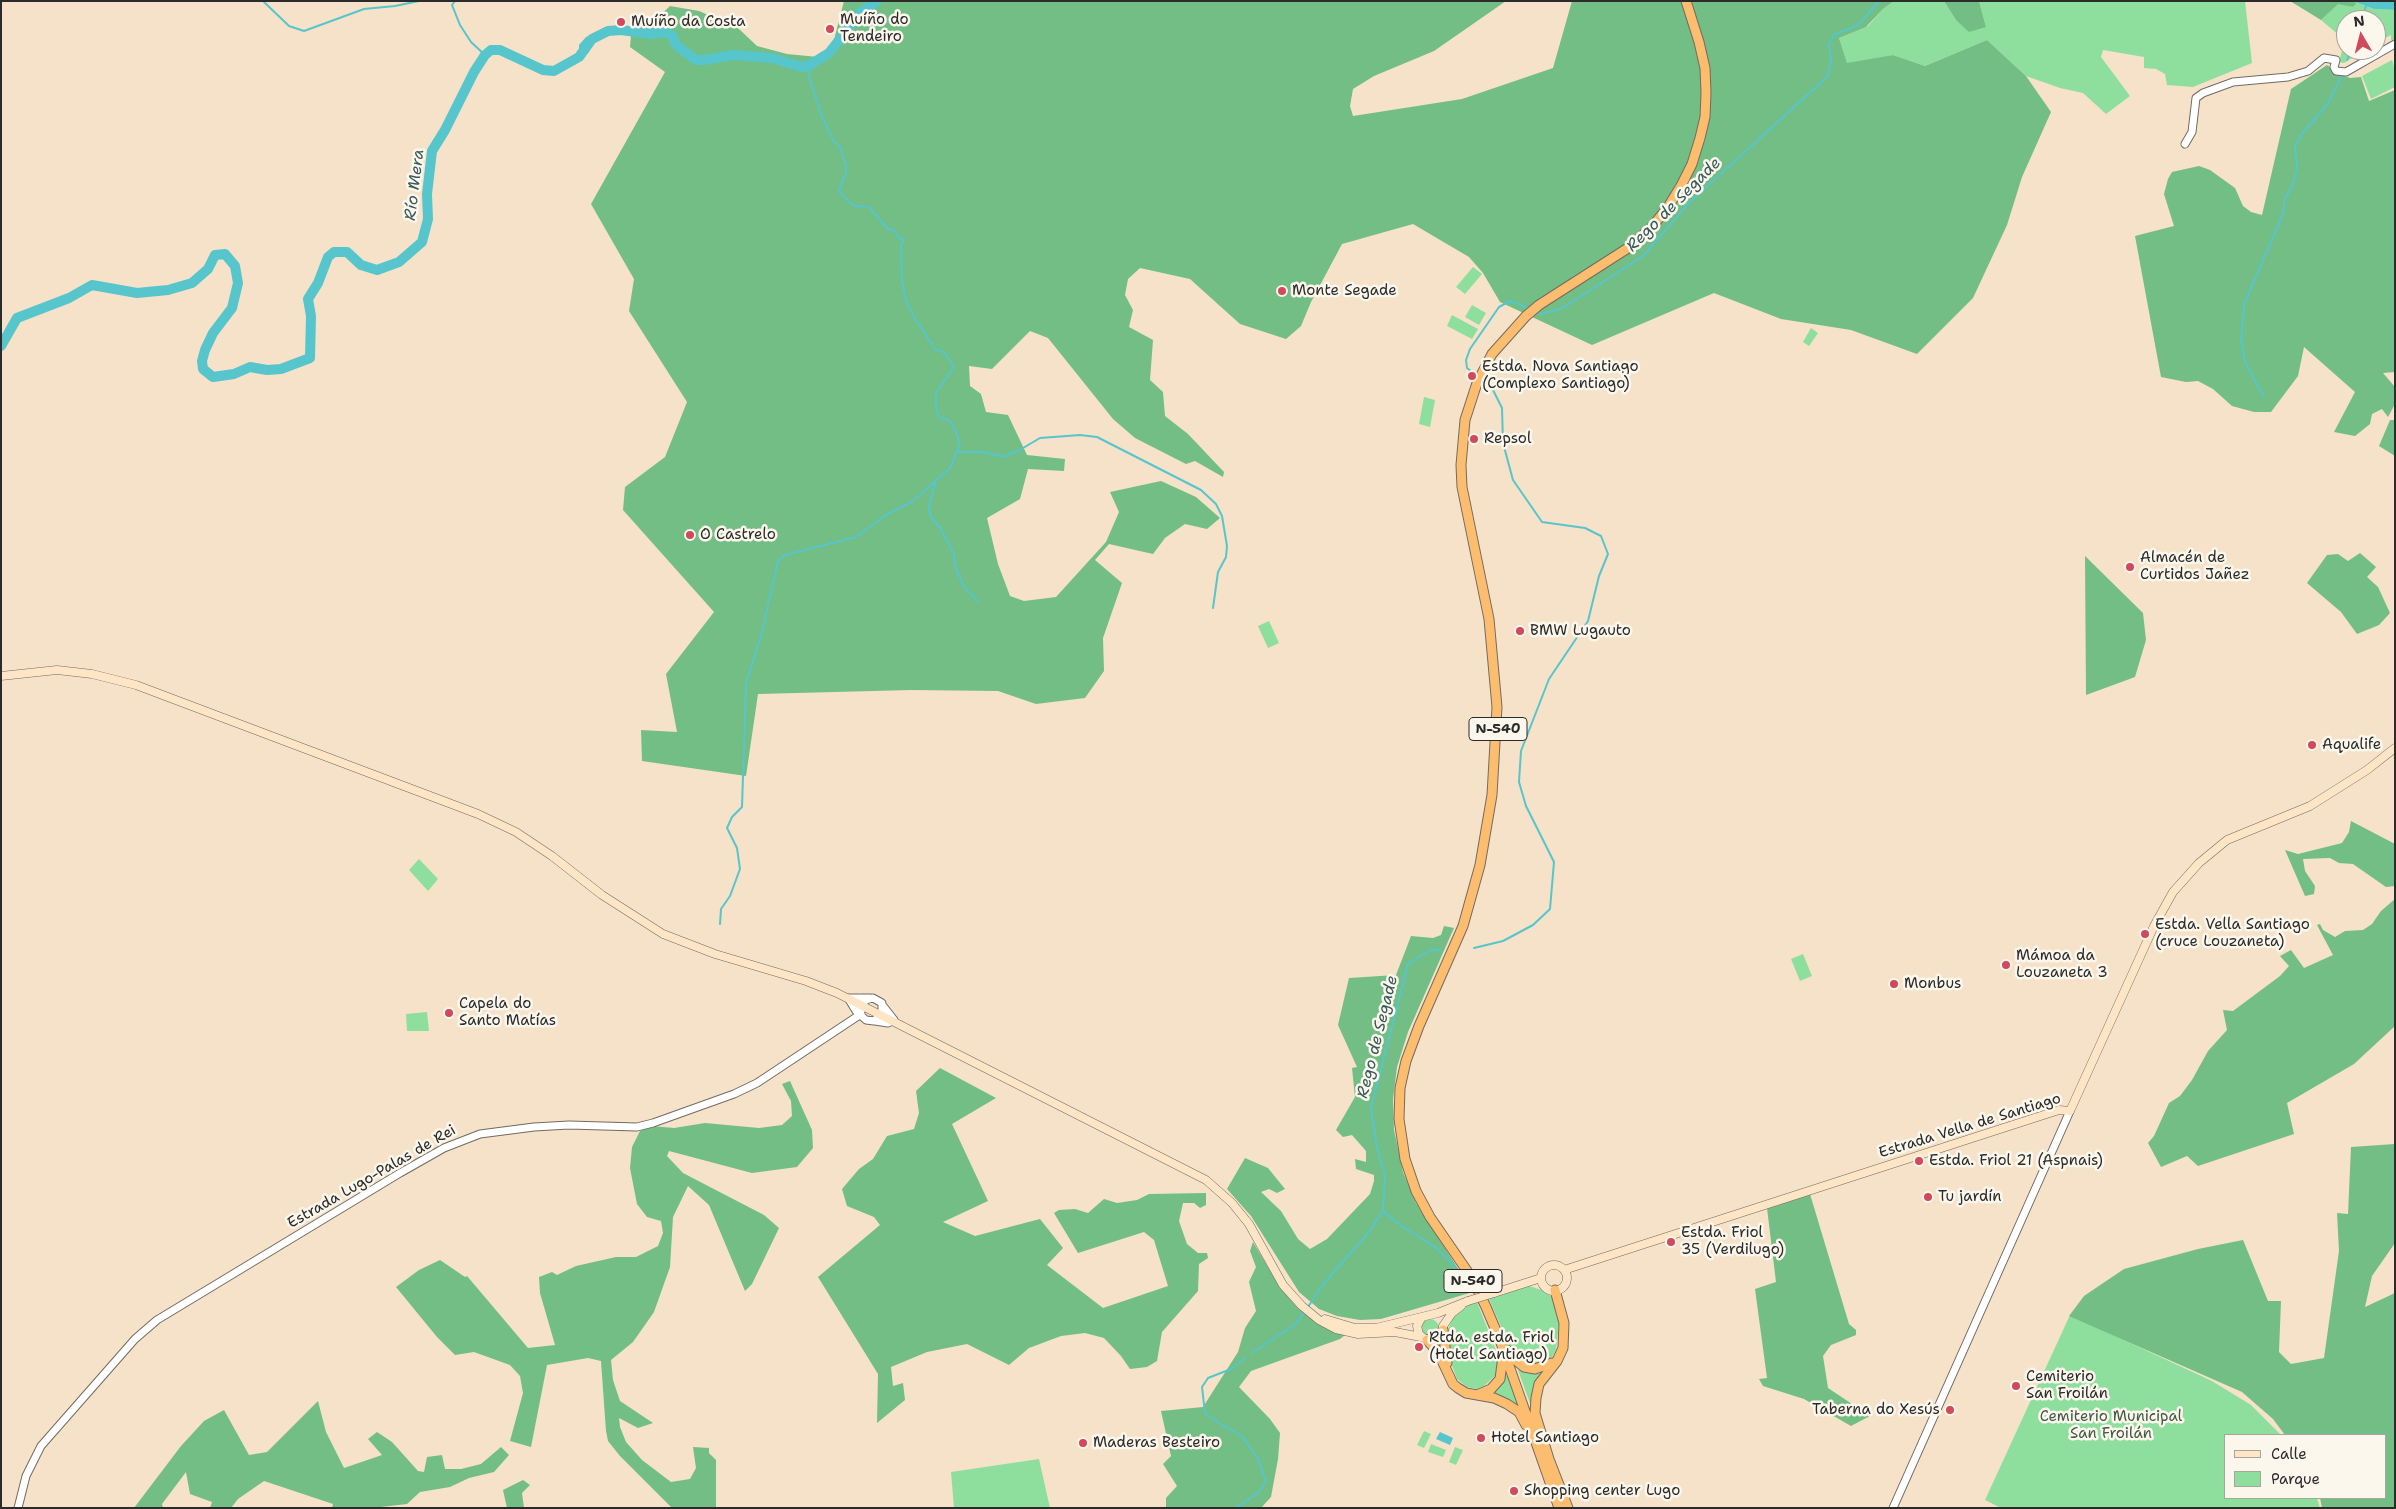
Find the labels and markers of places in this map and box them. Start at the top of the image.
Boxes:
place label: Muíño do Tendeiro [840,11,909,46]
place label: Muíño da Costa [631,13,746,31]
marker: Muíño da Costa [615,16,627,28]
marker: Muíño do Tendeiro [824,23,836,35]
place label: Monte Segade [1292,282,1397,300]
marker: Monte Segade [1276,285,1288,297]
place label: Estda. Nova Santiago (Complexo Santiago) [1482,358,1639,393]
marker: Estda. Nova Santiago (Complexo Santiago) [1466,370,1478,382]
place label: Repsol [1484,430,1531,448]
marker: Repsol [1468,433,1480,445]
place label: O Castrelo [700,526,776,544]
marker: O Castrelo [684,529,696,541]
place label: Almacén de Curtidos Jañez [2140,549,2250,584]
marker: Almacén de Curtidos Jañez [2124,561,2136,573]
place label: BMW Lugauto [1530,622,1631,640]
marker: BMW Lugauto [1514,625,1526,637]
place label: Aqualife [2322,736,2381,754]
marker: Aqualife [2306,739,2318,751]
place label: Estda. Vella Santiago (cruce Louzaneta) [2155,916,2310,951]
marker: Estda. Vella Santiago (cruce Louzaneta) [2139,928,2151,940]
place label: Mámoa da Louzaneta 3 [2016,947,2108,982]
marker: Mámoa da Louzaneta 3 [2000,959,2012,971]
place label: Monbus [1904,975,1961,993]
marker: Monbus [1888,978,1900,990]
place label: Capela do Santo Matías [459,995,556,1030]
marker: Capela do Santo Matías [443,1007,455,1019]
place label: Estda. Friol 21 (Aspnais) [1929,1152,2103,1170]
marker: Estda. Friol 21 (Aspnais) [1913,1155,1925,1167]
place label: Tu jardín [1938,1188,2002,1206]
marker: Tu jardín [1922,1191,1934,1203]
place label: Estda. Friol 35 (Verdilugo) [1681,1224,1784,1259]
marker: Estda. Friol 35 (Verdilugo) [1665,1236,1677,1248]
place label: Rtda. estda. Friol (Hotel Santiago) [1429,1329,1554,1364]
marker: Rtda. estda. Friol (Hotel Santiago) [1413,1341,1425,1353]
place label: Cemiterio San Froilán [2026,1368,2108,1403]
marker: Cemiterio San Froilán [2010,1380,2022,1392]
place label: Taberna do Xesús [1812,1401,1940,1419]
marker: Taberna do Xesús [1944,1404,1956,1416]
place label: Hotel Santiago [1491,1429,1599,1447]
marker: Hotel Santiago [1475,1432,1487,1444]
place label: Maderas Besteiro [1093,1434,1220,1452]
marker: Maderas Besteiro [1077,1437,1089,1449]
place label: Shopping center Lugo [1524,1482,1680,1500]
marker: Shopping center Lugo [1508,1485,1520,1497]

